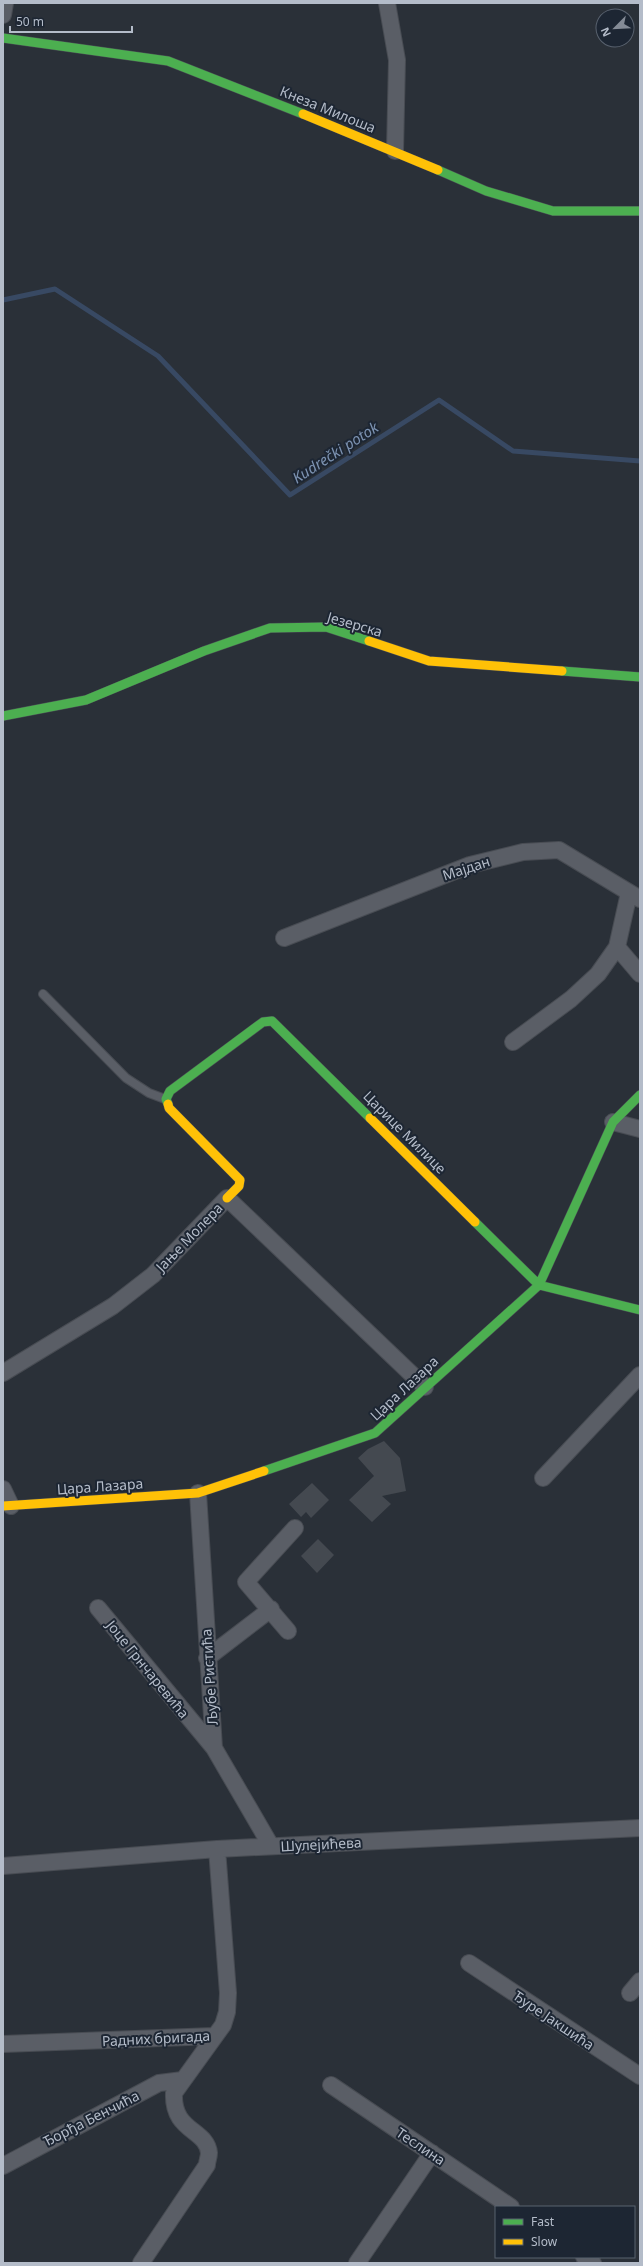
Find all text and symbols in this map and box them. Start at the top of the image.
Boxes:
scale bar [10,8,132,34]
north arrow [595,8,635,48]
text: 50 m [16,13,44,30]
text: N [597,25,614,39]
street label: Кнеза Милоша [277,81,379,137]
water label: Kudrečki potok [288,416,382,487]
street label: Језерска [323,607,385,641]
street label: Мајдан [440,851,492,885]
street label: Царице Милице [359,1086,451,1178]
street label: Јање Молера [150,1199,227,1277]
street label: Цара Лазара [366,1352,442,1424]
street label: Цара Лазара [56,1474,144,1498]
street label: Јоце Грнчаревића [101,1614,194,1722]
street label: Љубе Ристића [196,1628,222,1726]
street label: Шулејићева [280,1832,362,1856]
street label: Ђуре Јакшића [510,1986,598,2054]
street label: Радних бригада [101,2026,211,2050]
street label: Ђорђа Бенчића [40,2086,142,2150]
street label: Теслина [393,2123,449,2169]
legend [495,2206,635,2258]
text: Fast [531,2213,555,2230]
text: Slow [531,2233,558,2250]

